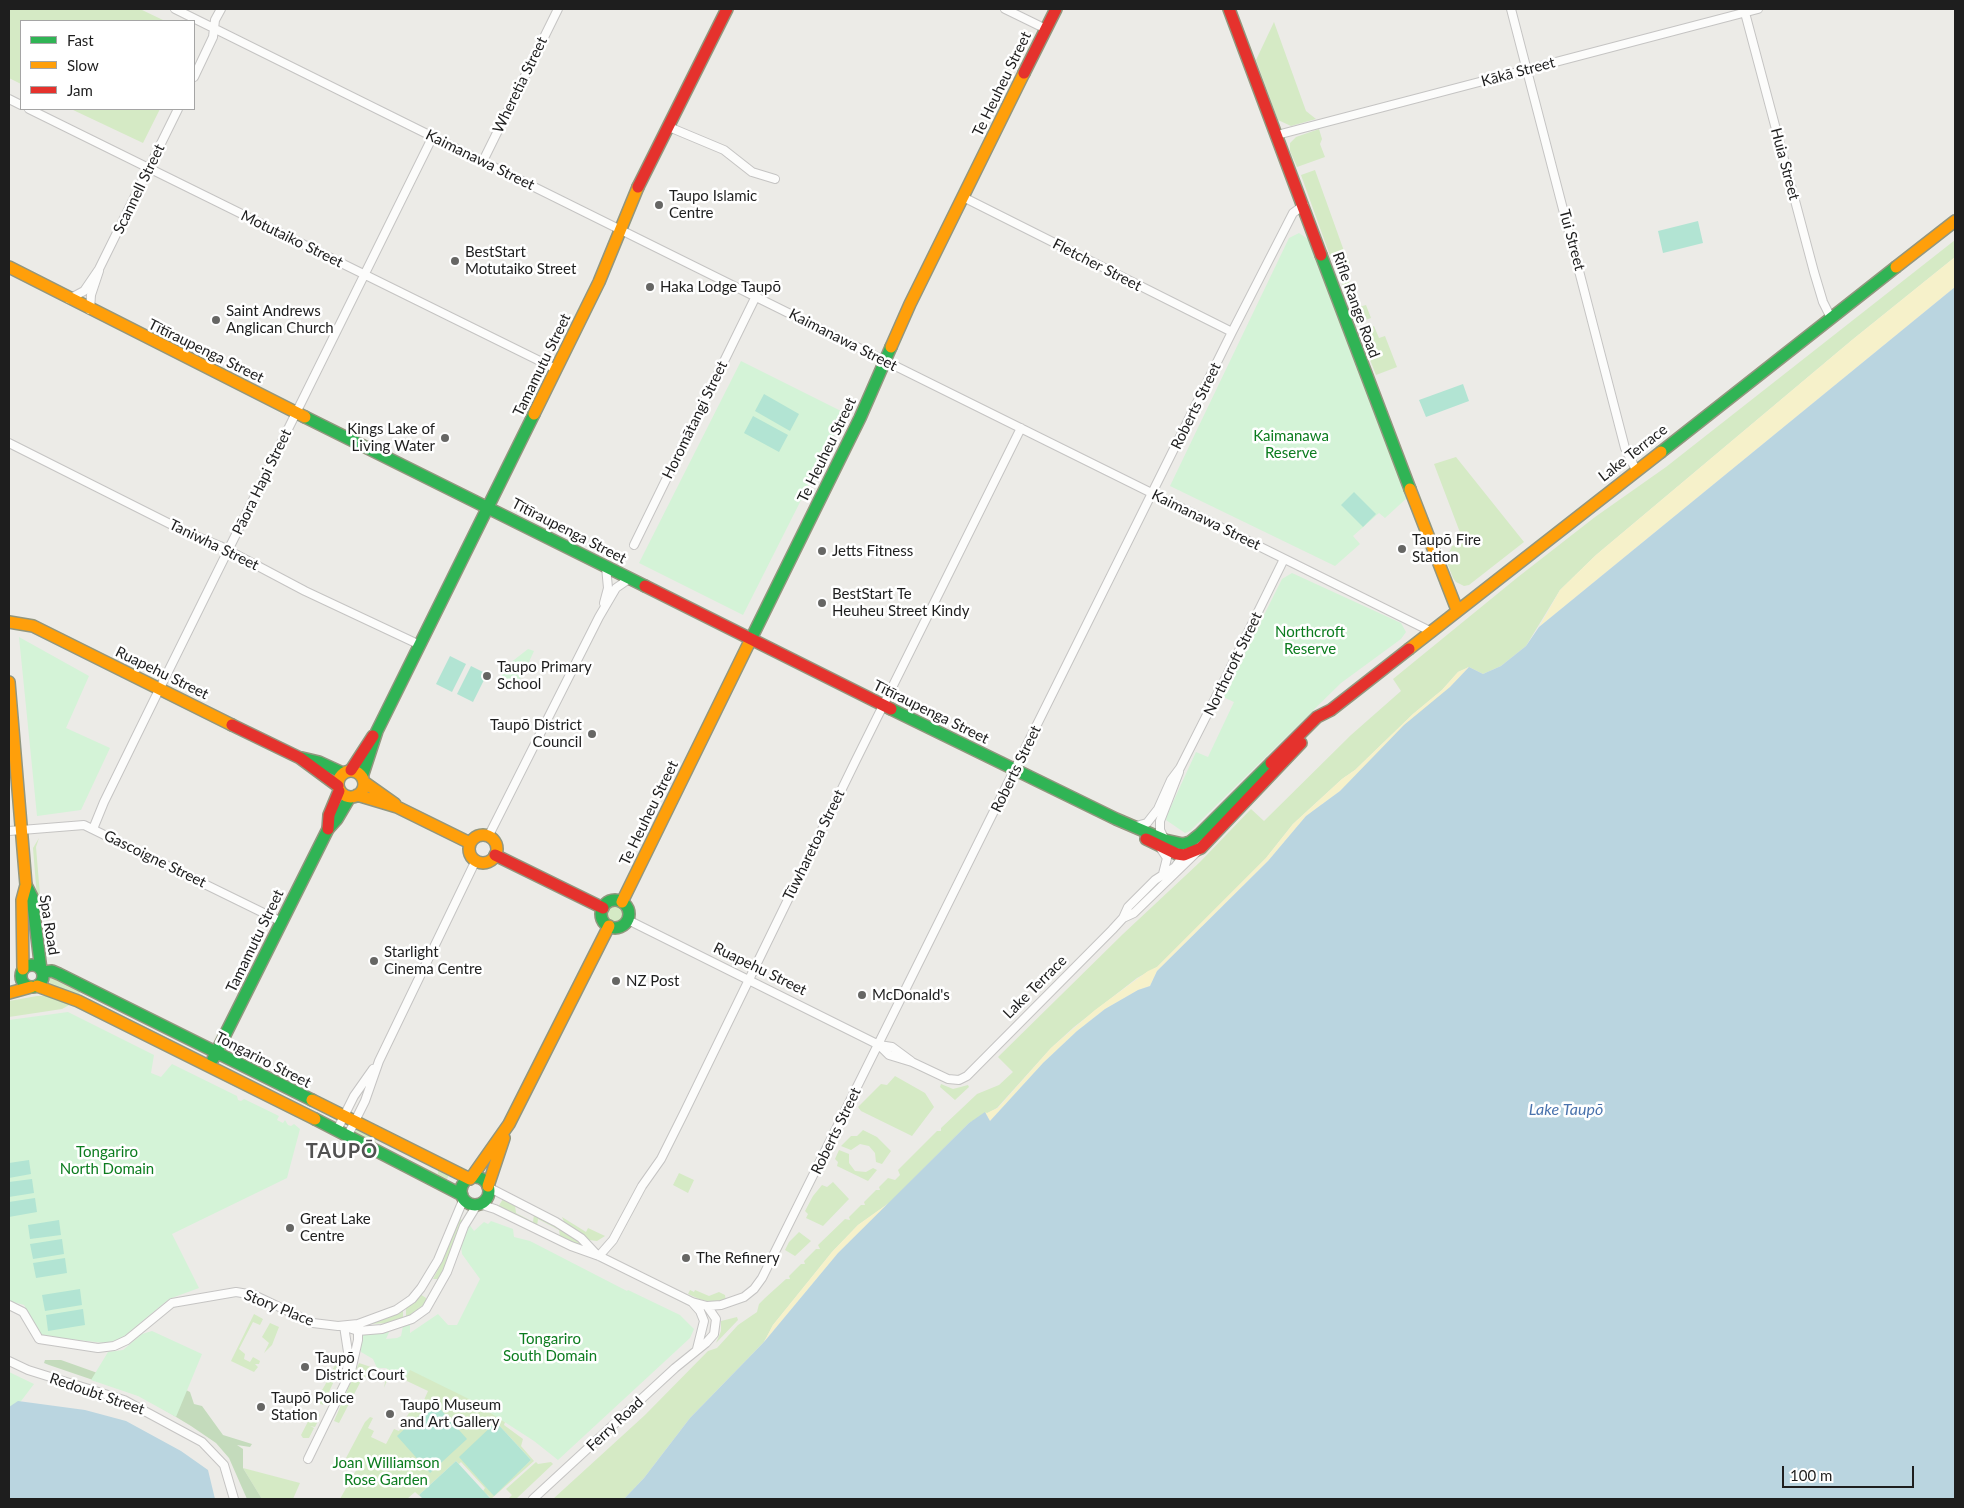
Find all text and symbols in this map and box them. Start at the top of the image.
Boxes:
legend [20,20,195,110]
street label: Te Heuheu Street [969,29,1035,139]
text: Fast [67,31,94,49]
street label: Wheretia Street [489,34,551,136]
street label: Kākā Street [1479,54,1557,90]
text: Slow [67,56,99,74]
text: Jam [67,81,93,99]
street label: Kaimanawa Street [423,126,537,194]
street label: Huia Street [1767,126,1803,202]
street label: Scannell Street [109,141,169,237]
place label: Taupo Islamic Centre [669,187,757,222]
marker: Taupo Islamic Centre [653,199,665,211]
street label: Motutaiko Street [238,207,346,271]
street label: Tui Street [1555,207,1589,273]
street label: Fletcher Street [1050,235,1144,295]
place label: BestStart Motutaiko Street [465,243,576,278]
street label: Rifle Range Road [1329,250,1383,360]
marker: BestStart Motutaiko Street [449,255,461,267]
place label: Haka Lodge Taupō [660,278,781,296]
marker: Haka Lodge Taupō [644,281,656,293]
place label: Saint Andrews Anglican Church [226,302,334,337]
street label: Kaimanawa Street [786,305,900,375]
street label: Tamamutu Street [509,311,575,419]
marker: Saint Andrews Anglican Church [210,314,222,326]
street label: Tītīraupenga Street [145,315,267,387]
street label: Horomātangi Street [659,358,731,482]
street label: Roberts Street [1167,360,1225,452]
street label: Te Heuheu Street [794,395,860,505]
place label: Kings Lake of Living Water [347,420,435,455]
street label: Lake Terrace [1595,421,1671,485]
street label: Pāora Hapi Street [229,426,295,538]
park label: Kaimanawa Reserve [1253,427,1329,462]
marker: Kings Lake of Living Water [439,432,451,444]
street label: Kaimanawa Street [1149,486,1263,554]
street label: Tītīraupenga Street [509,494,629,568]
street label: Taniwha Street [166,516,262,574]
place label: Taupō Fire Station [1412,531,1481,566]
place label: Jetts Fitness [832,542,913,560]
marker: Taupō Fire Station [1396,543,1408,555]
marker: Jetts Fitness [816,545,828,557]
place label: BestStart Te Heuheu Street Kindy [832,585,969,620]
marker: BestStart Te Heuheu Street Kindy [816,597,828,609]
street label: Northcroft Street [1200,609,1266,719]
park label: Northcroft Reserve [1275,623,1345,658]
street label: Ruapehu Street [113,643,211,703]
place label: Taupo Primary School [497,658,592,693]
marker: Taupo Primary School [481,670,493,682]
street label: Tītīraupenga Street [870,676,992,748]
place label: Taupō District Council [490,716,582,751]
street label: Roberts Street [987,723,1045,815]
marker: Taupō District Council [586,728,598,740]
street label: Te Heuheu Street [616,758,682,868]
street label: Tūwharetoa Street [779,787,849,903]
street label: Gascoigne Street [101,826,209,892]
street label: Tamamutu Street [222,887,288,995]
street label: Spa Road [35,893,63,957]
street label: Ruapehu Street [711,939,809,999]
place label: Starlight Cinema Centre [384,943,482,978]
street label: Lake Terrace [1000,952,1070,1022]
marker: Starlight Cinema Centre [368,955,380,967]
place label: NZ Post [626,972,679,990]
marker: NZ Post [610,975,622,987]
place label: McDonald's [872,986,950,1004]
marker: McDonald's [856,989,868,1001]
street label: Tongariro Street [212,1028,314,1092]
street label: Roberts Street [807,1085,865,1177]
water label: Lake Taupō [1529,1100,1603,1120]
district label: TAUPŌ [305,1140,379,1164]
park label: Tongariro North Domain [60,1143,154,1178]
place label: Great Lake Centre [300,1210,371,1245]
marker: Great Lake Centre [284,1222,296,1234]
place label: The Refinery [696,1249,780,1267]
marker: The Refinery [680,1252,692,1264]
street label: Story Place [242,1286,316,1330]
park label: Tongariro South Domain [503,1330,597,1365]
place label: Taupō District Court [315,1349,405,1384]
marker: Taupō District Court [299,1361,311,1373]
street label: Redoubt Street [47,1369,147,1419]
place label: Taupō Police Station [271,1389,354,1424]
street label: Ferry Road [583,1393,647,1455]
place label: Taupō Museum and Art Gallery [400,1396,501,1431]
marker: Taupō Police Station [255,1401,267,1413]
marker: Taupō Museum and Art Gallery [384,1408,396,1420]
park label: Joan Williamson Rose Garden [332,1454,440,1489]
scale bar [1784,1456,1916,1488]
text: 100 m [1790,1466,1832,1484]

